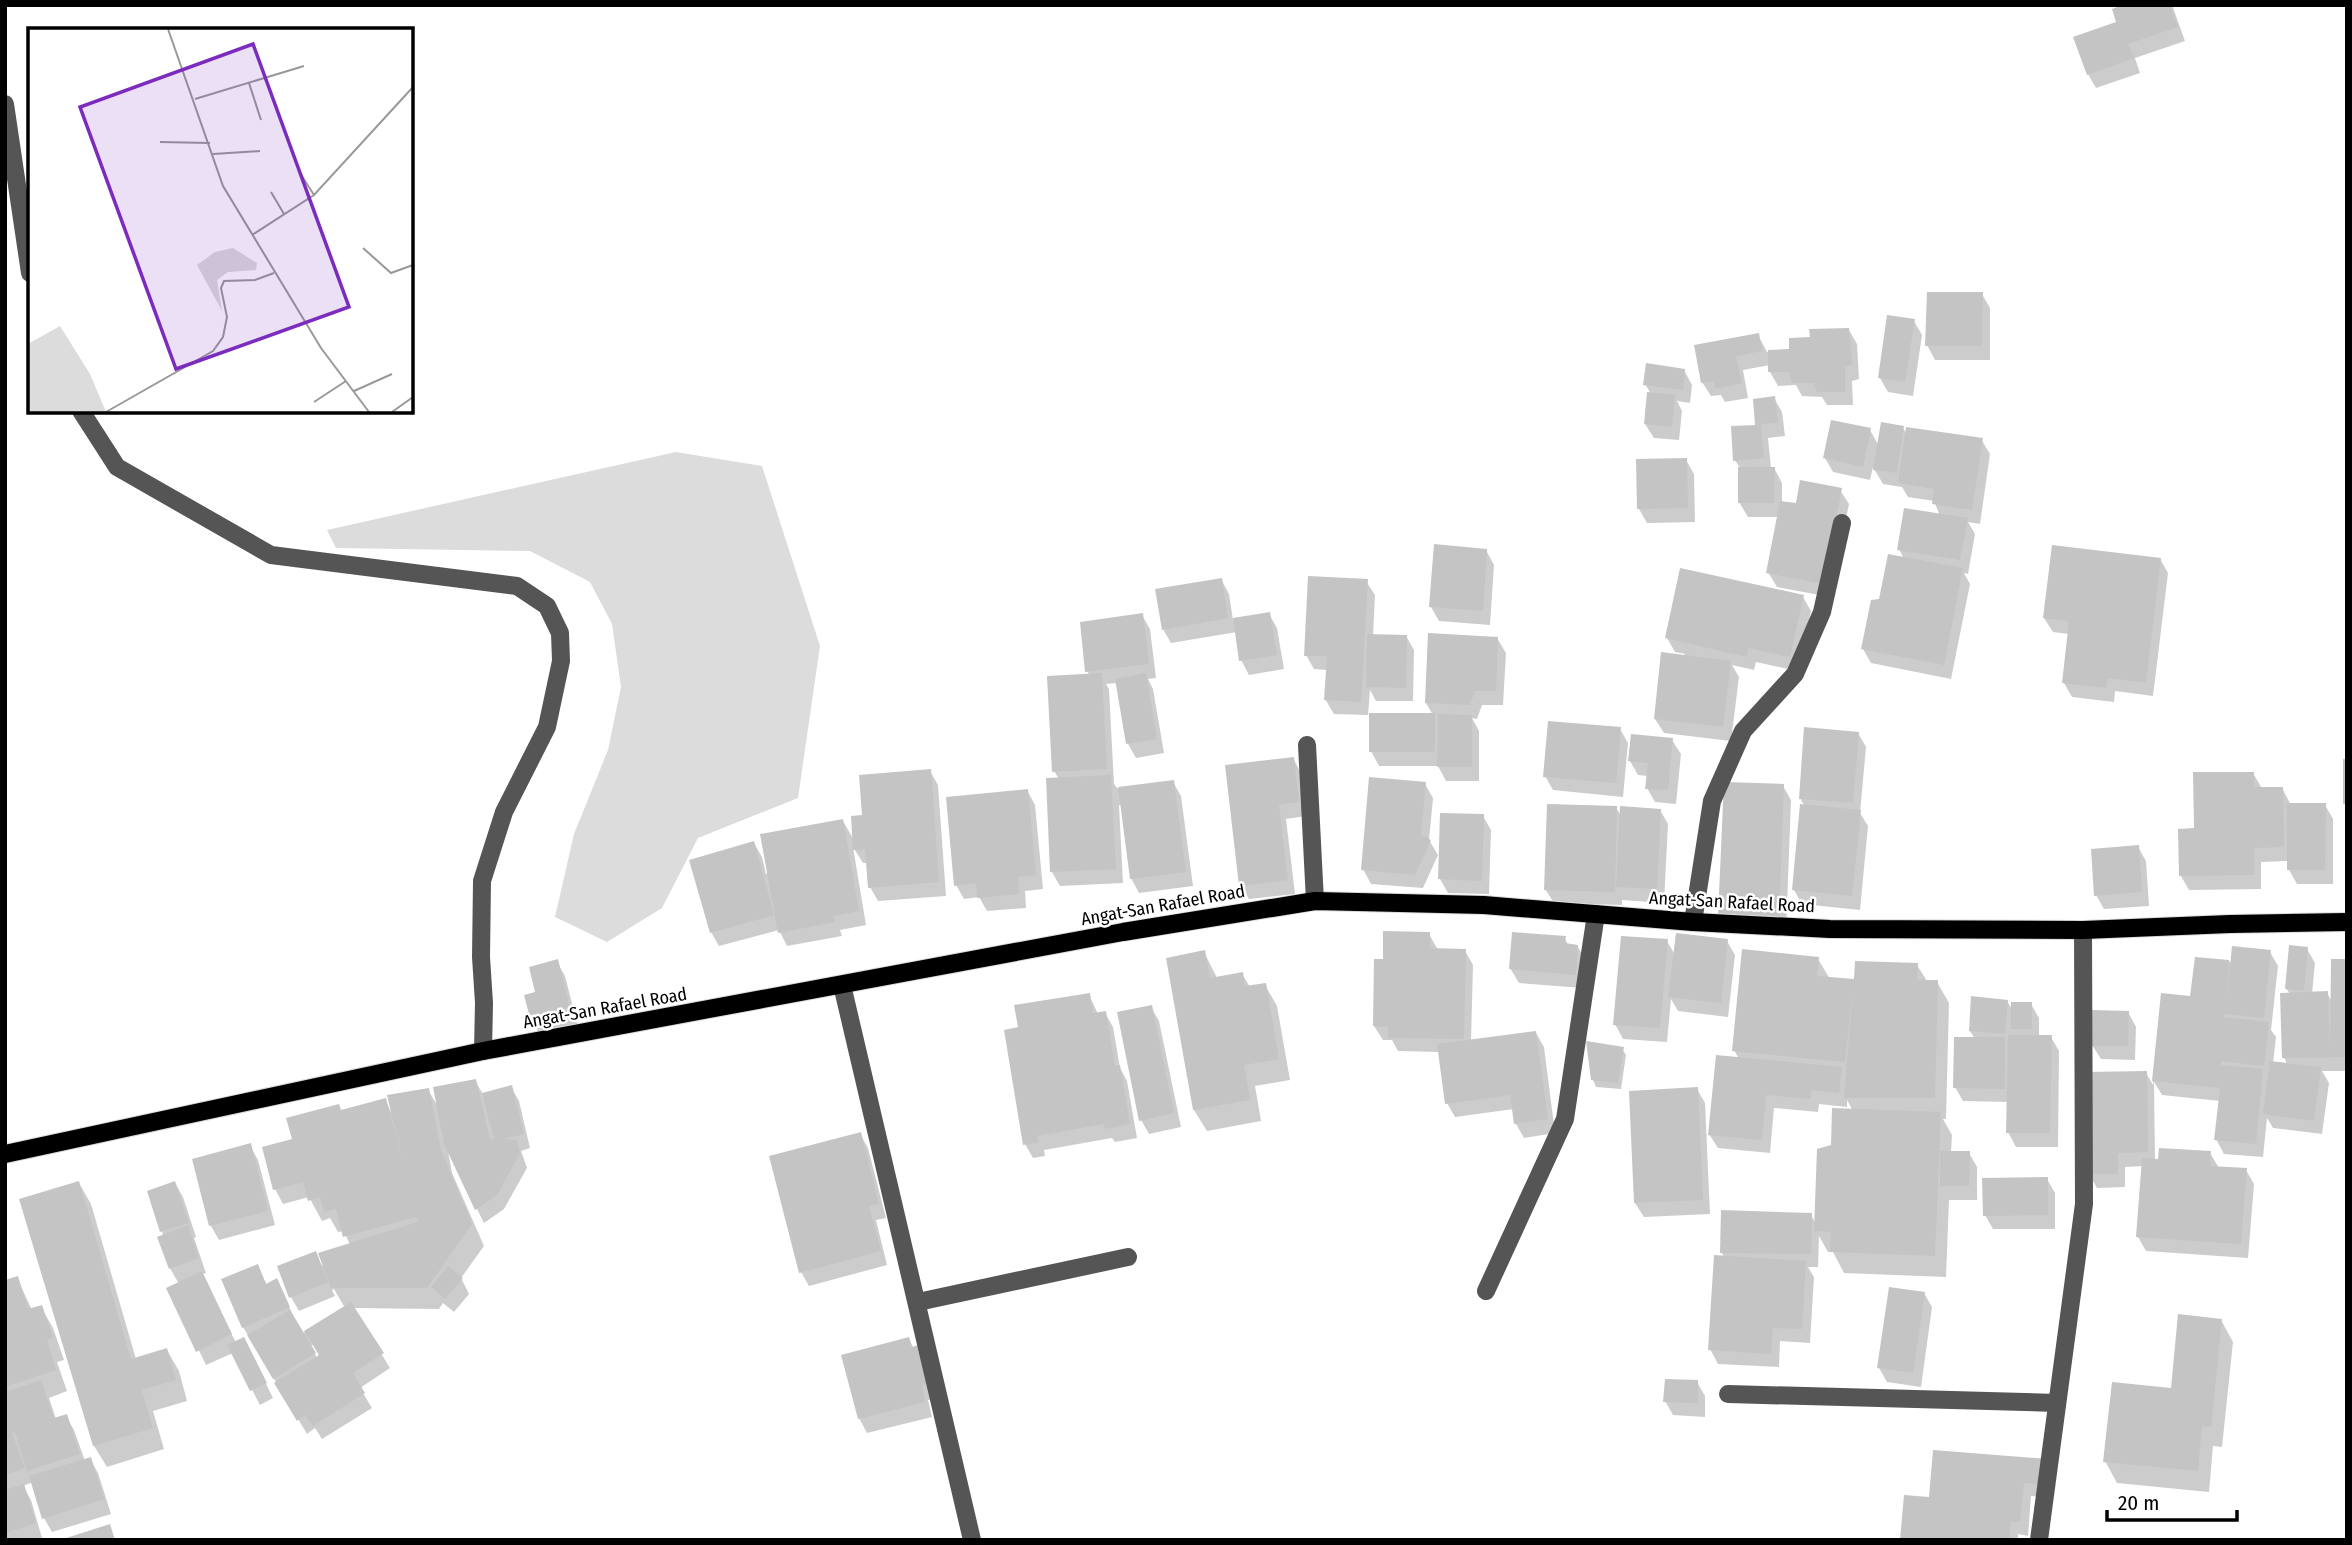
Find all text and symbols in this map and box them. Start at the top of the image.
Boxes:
inset map [28,28,413,413]
street label: Angat-San Rafael Road [1079,880,1247,930]
street label: Angat-San Rafael Road [1649,887,1815,917]
street label: Angat-San Rafael Road [521,983,689,1033]
scale bar [2107,1478,2236,1522]
text: 20 m [2118,1490,2159,1516]

